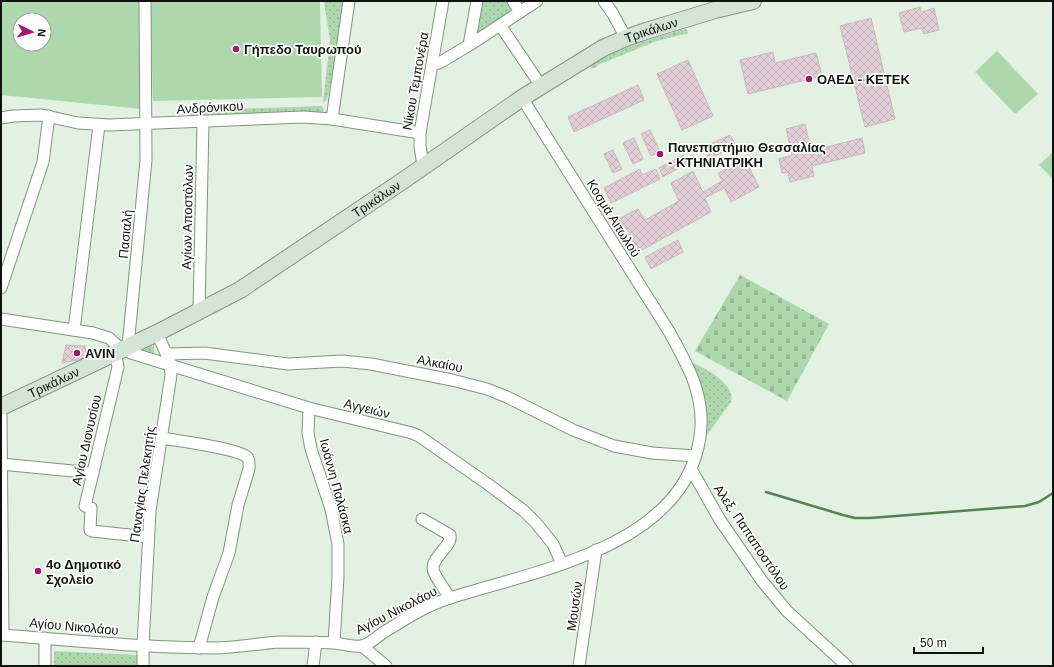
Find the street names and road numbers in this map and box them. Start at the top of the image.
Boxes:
street label: Τρικάλων [623,15,680,46]
street label: Νίκου Τεμπονέρα [399,30,432,131]
street label: Ανδρόνικου [176,98,244,117]
street label: Αγίων Αποστόλων [179,164,196,270]
street label: Κοσμά Αιτωλού [584,177,643,260]
street label: Τρικάλων [349,178,403,221]
street label: Πασιαλή [115,209,136,259]
street label: Αλκαίου [416,352,464,375]
street label: Τρικάλων [26,364,82,401]
street label: Αγίου Διονυσίου [69,393,104,487]
street label: Αγγειών [342,396,391,421]
street label: Παναγίας Πελεκητής [127,425,158,543]
street label: Ιωάννη Παλάσκα [317,437,357,536]
street label: Αλεξ. Παπαποστόλου [711,482,792,593]
street label: Μουσών [564,580,585,632]
street label: Αγίου Νικολάου [353,583,440,637]
street label: Αγίου Νικολάου [29,615,119,638]

